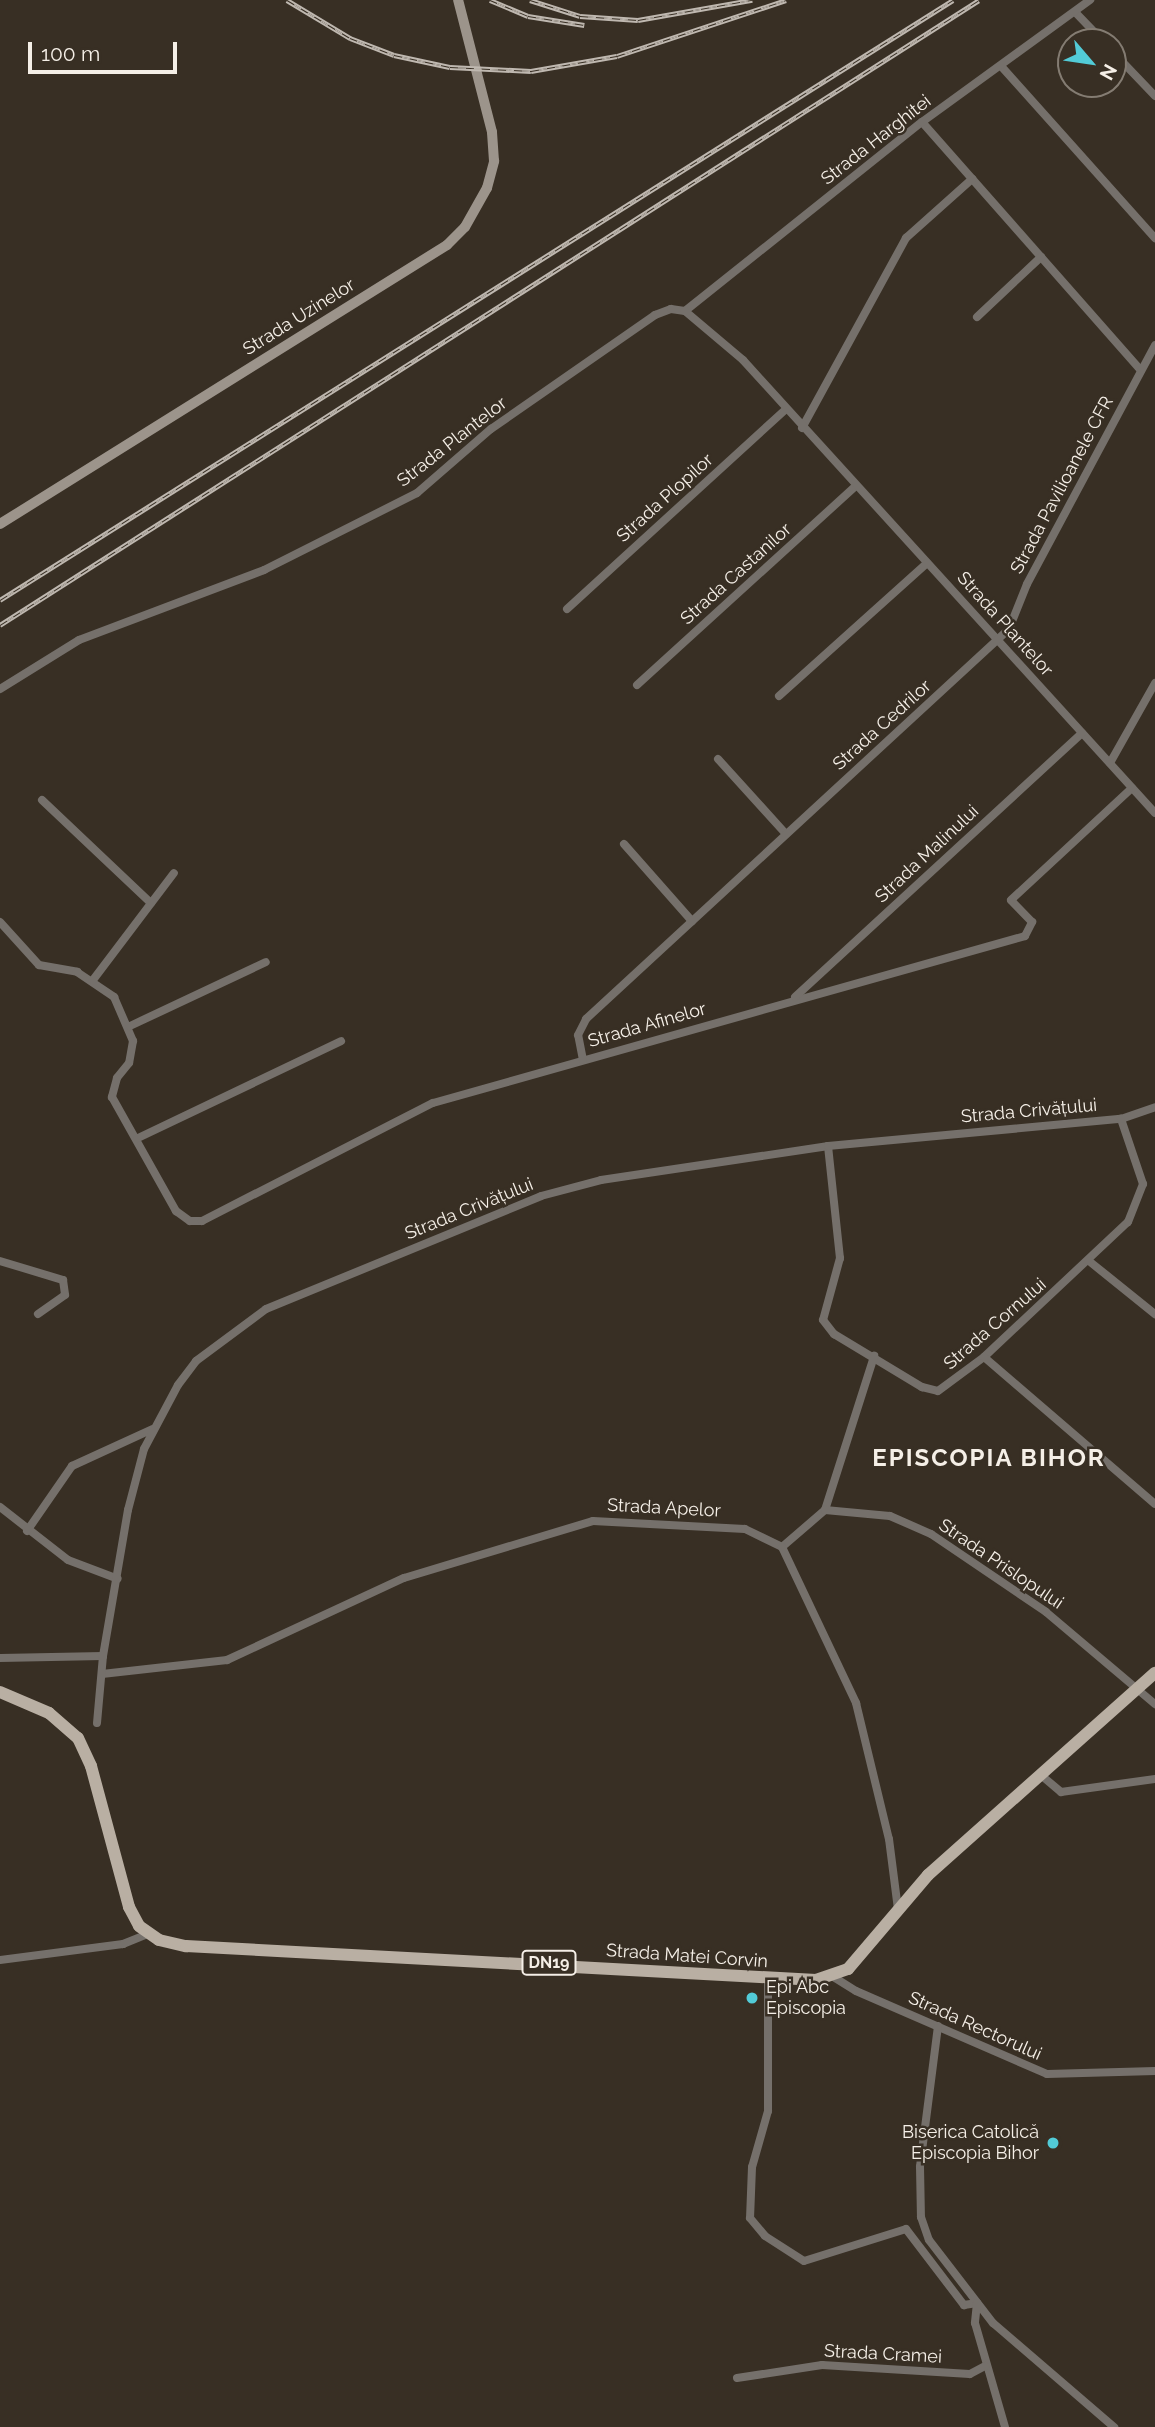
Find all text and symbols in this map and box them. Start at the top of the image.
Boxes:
scale bar [32,28,180,72]
north arrow [1057,28,1127,98]
text: 100 m [41,41,100,66]
text: N [1095,61,1122,84]
street label: Strada Harghitei [817,90,935,190]
street label: Strada Uzinelor [239,274,359,360]
street label: Strada Plantelor [393,393,511,491]
street label: Strada Pavilioanele CFR [1006,393,1118,577]
street label: Strada Plopilor [612,449,718,547]
street label: Strada Castanilor [676,519,796,629]
street label: Strada Plantelor [952,567,1058,681]
street label: Strada Cedrilor [828,675,936,775]
street label: Strada Malinului [871,801,983,907]
street label: Strada Afinelor [585,998,709,1052]
street label: Strada Crivățului [960,1094,1098,1128]
street label: Strada Crivățului [402,1173,536,1245]
street label: Strada Cornului [939,1274,1051,1374]
district label: EPISCOPIA BIHOR [874,1444,1104,1472]
street label: Strada Apelor [606,1494,722,1522]
street label: Strada Prislopului [935,1514,1067,1614]
street label: Strada Matei Corvin [605,1940,769,1972]
road number: DN19 [521,1951,577,1976]
place label: Epi Abc Episcopia [766,1977,846,2020]
street label: Strada Rectorului [905,1987,1045,2065]
marker: Epi Abc Episcopia [744,1990,760,2006]
place label: Biserica Catolică Episcopia Bihor [902,2122,1039,2164]
marker: Biserica Catolică Episcopia Bihor [1045,2135,1061,2151]
street label: Strada Cramei [824,2340,942,2368]

